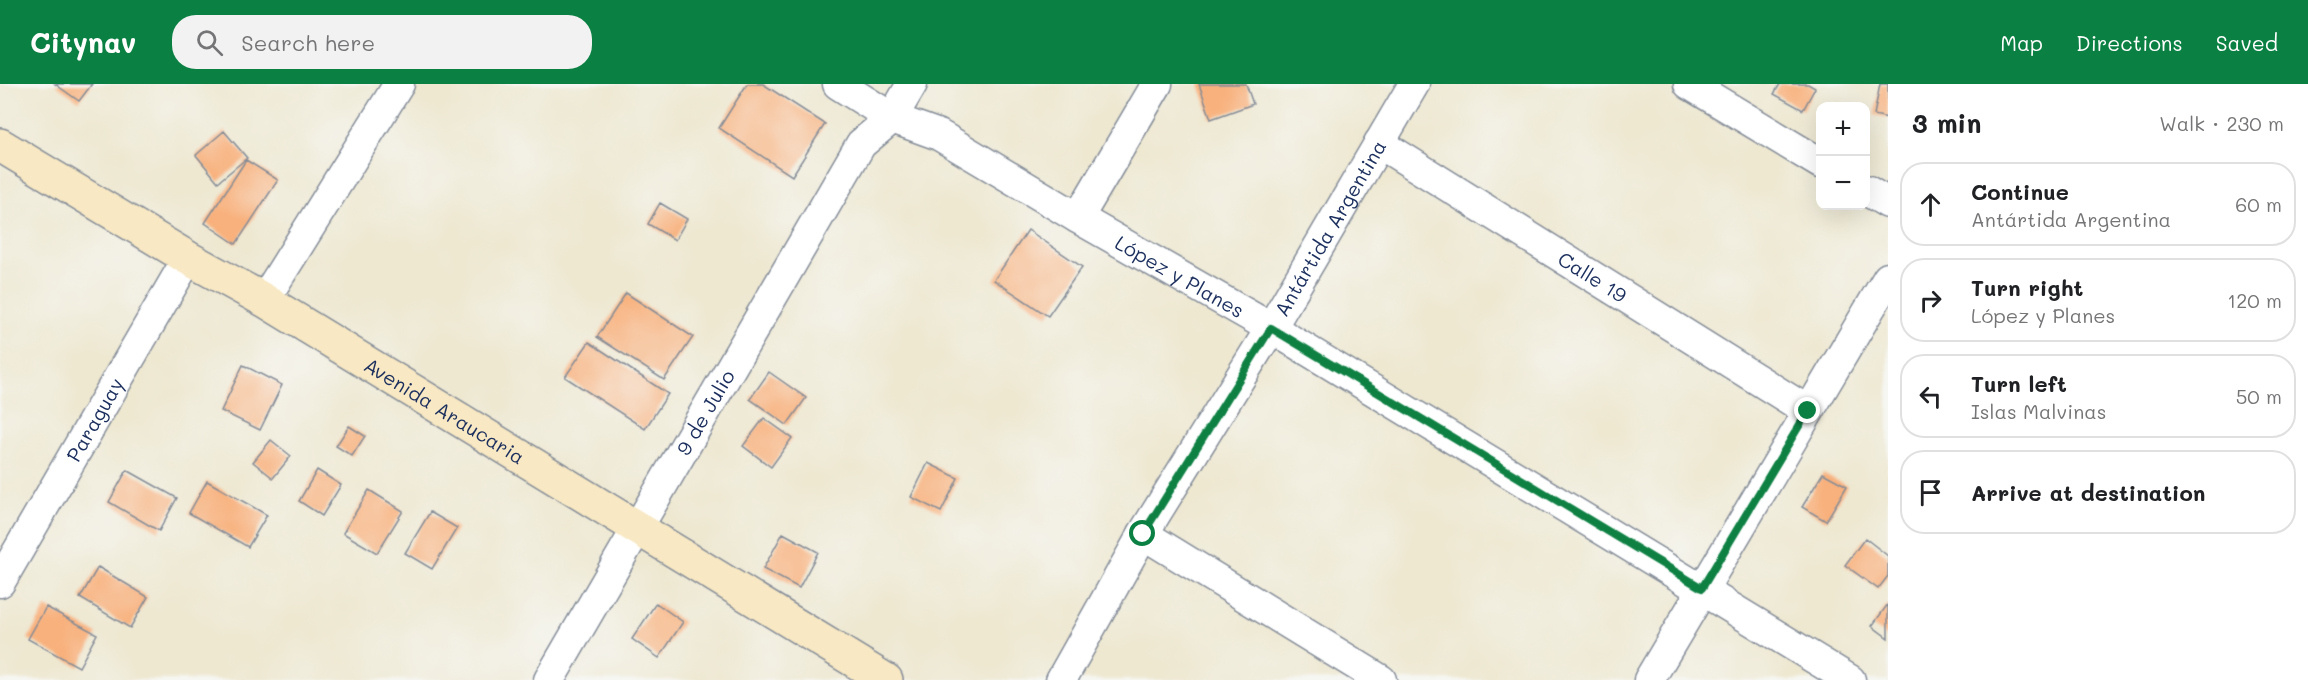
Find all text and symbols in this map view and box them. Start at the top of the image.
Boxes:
search box [172,15,592,69]
text: Citynav [30,24,136,60]
icon: search [193,26,226,59]
text: Search here [241,28,375,57]
text: Map [2000,29,2043,56]
text: Directions [2076,29,2183,56]
text: Saved [2216,29,2278,56]
map controls [1816,102,1870,210]
button: + [1816,102,1870,156]
text: 3 min [1912,106,1981,140]
text: Walk · 230 m [2159,110,2284,136]
street label: Antártida Argentina [1268,135,1392,321]
button: − [1816,156,1870,210]
text: Continue [1971,177,2069,206]
icon: ahead [1914,188,1947,221]
text: 60 m [2235,191,2282,217]
text: Antártida Argentina [1971,206,2171,232]
street label: López y Planes [1111,229,1249,323]
street label: Calle 19 [1553,245,1632,308]
text: Turn right [1971,273,2083,302]
icon: right [1914,284,1947,317]
text: 120 m [2227,287,2282,313]
text: López y Planes [1971,302,2115,328]
street label: Avenida Araucaria [360,351,530,469]
street label: 9 de Julio [670,365,740,460]
text: Turn left [1971,369,2067,398]
street label: Paraguay [60,373,129,466]
icon: left [1914,380,1947,413]
text: 50 m [2236,383,2282,409]
route end [1794,397,1820,423]
text: Islas Malvinas [1971,398,2106,424]
icon: arrive [1914,476,1947,509]
text: Arrive at destination [1971,478,2206,507]
route start [1129,520,1155,546]

